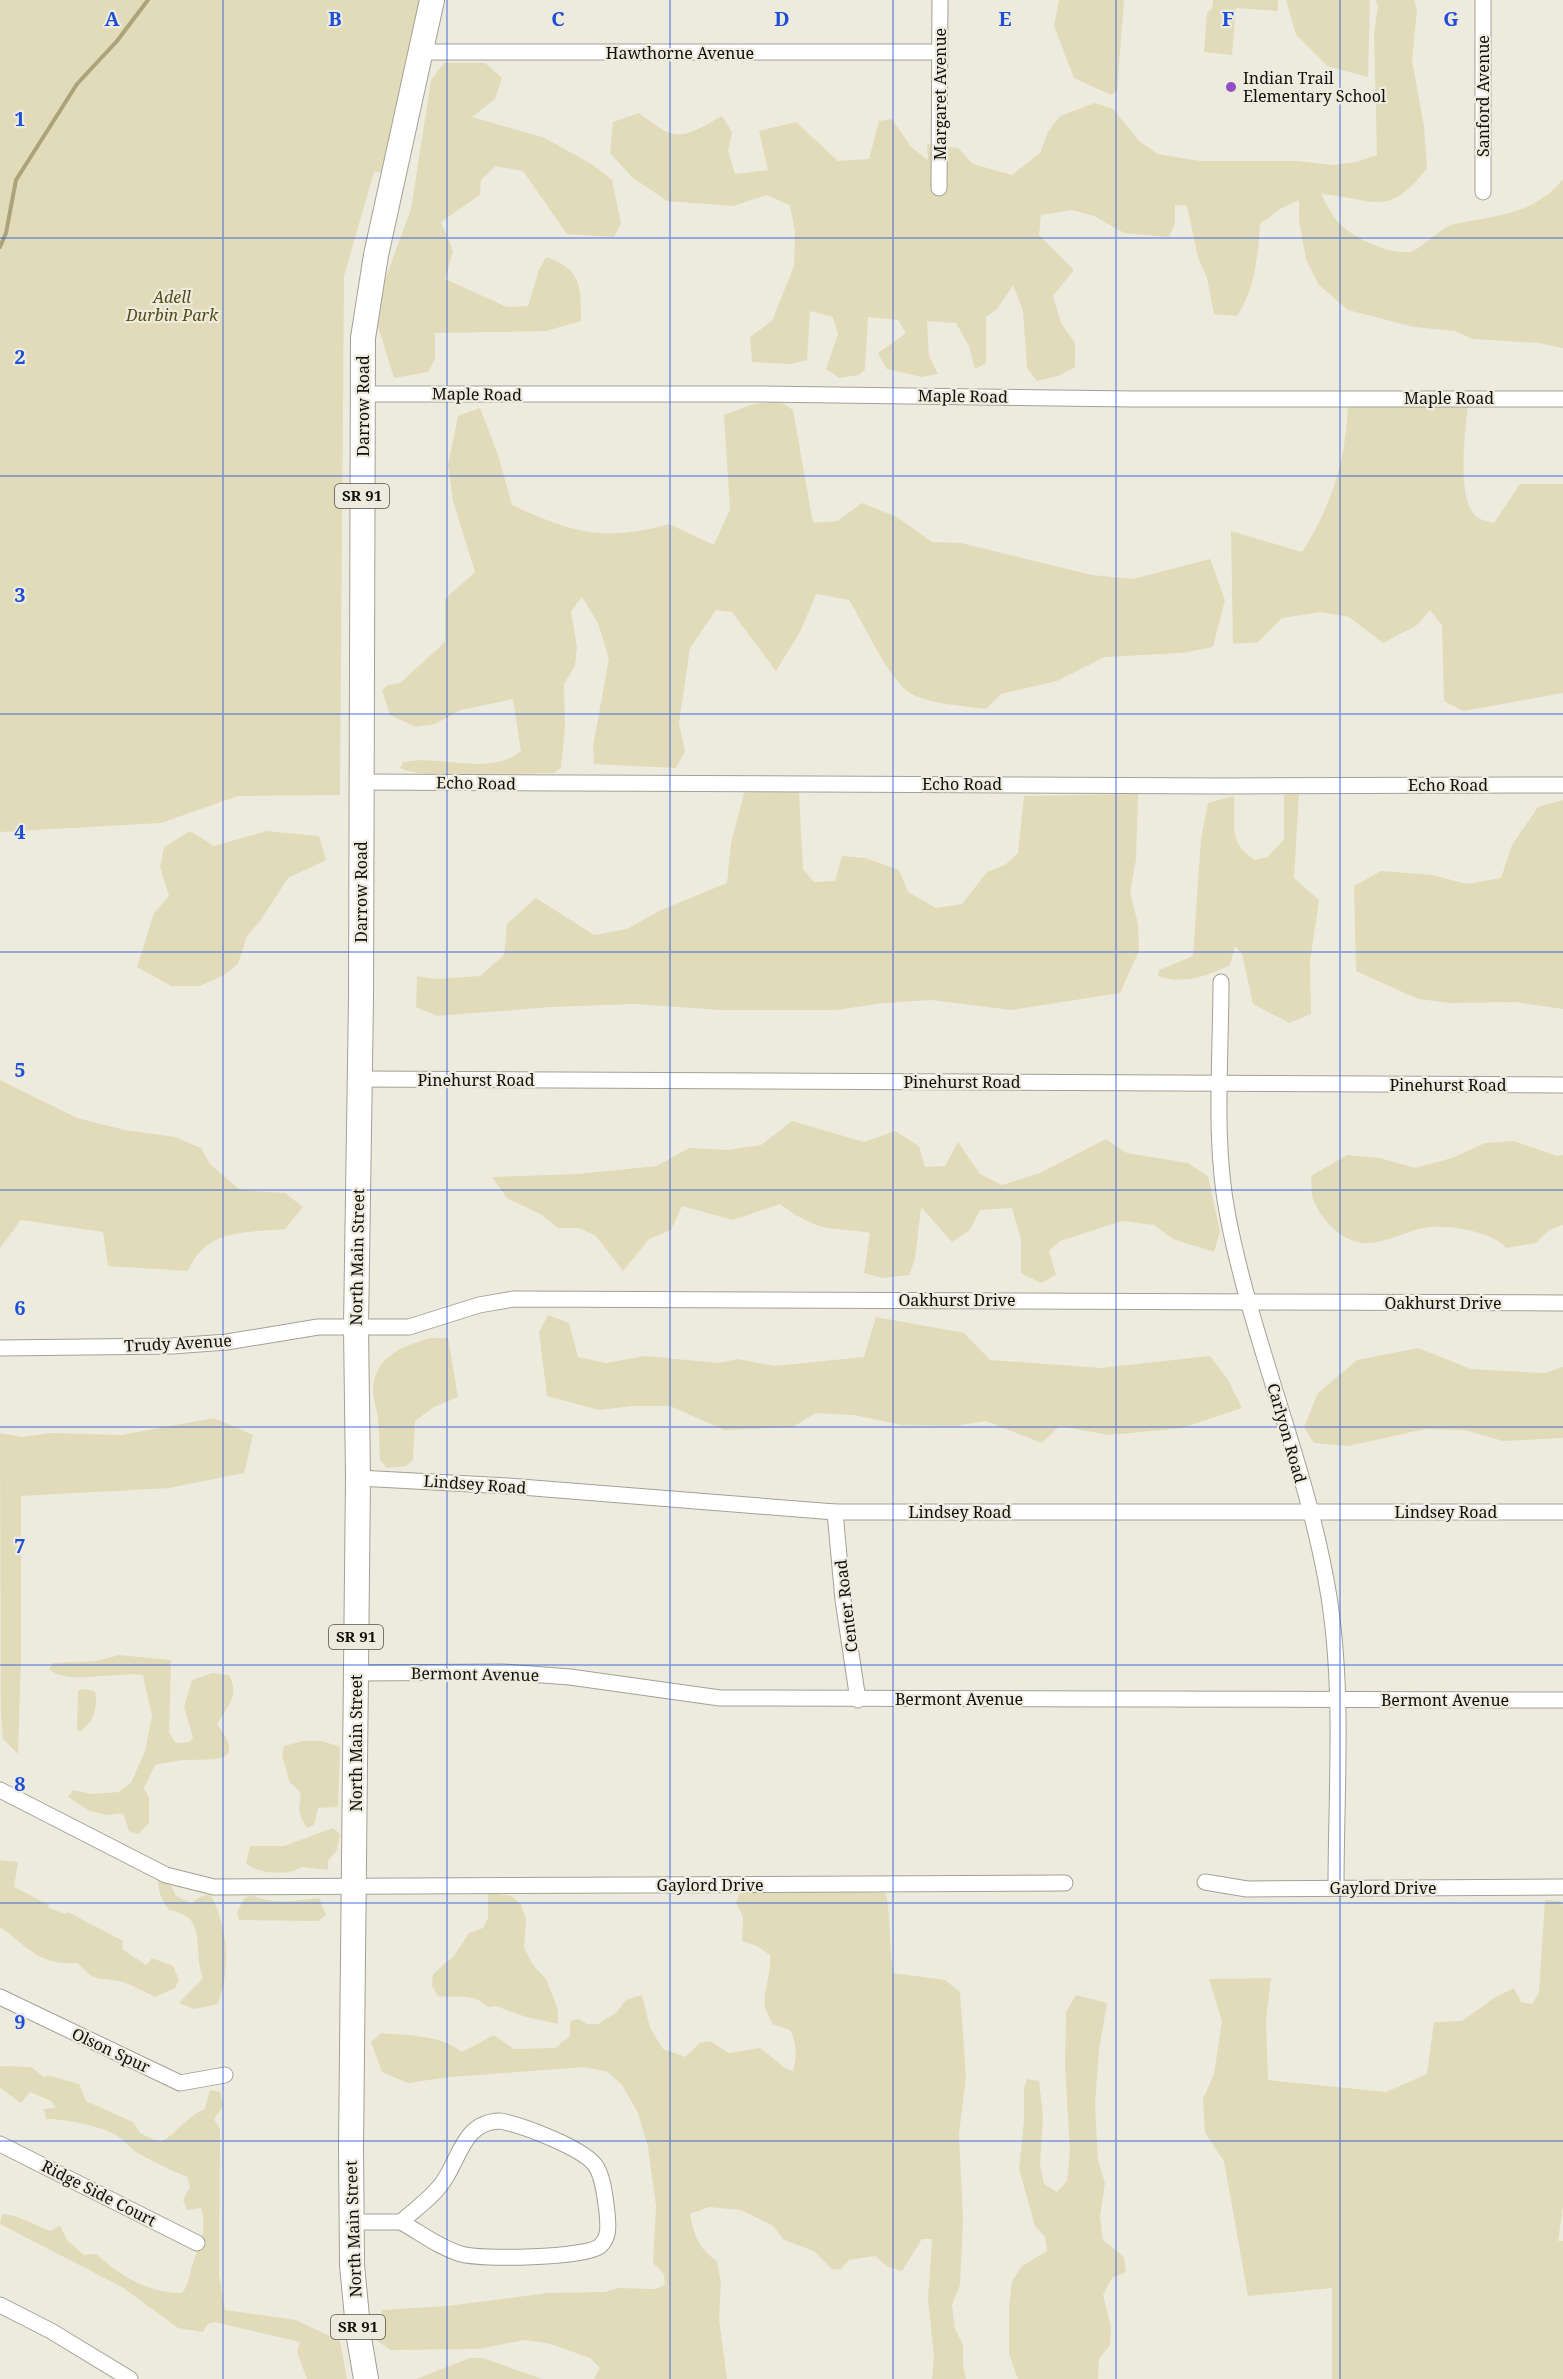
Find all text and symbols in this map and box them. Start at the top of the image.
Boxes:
text: A [104,5,120,32]
text: B [328,5,342,32]
text: C [551,5,565,32]
text: D [774,5,790,32]
text: E [998,5,1012,32]
text: F [1222,5,1234,32]
text: G [1443,5,1459,32]
street label: Margaret Avenue [929,28,951,160]
street label: Sanford Avenue [1472,35,1494,157]
street label: Hawthorne Avenue [606,42,754,64]
place label: Indian Trail Elementary School [1243,67,1386,107]
marker: Indian Trail Elementary School [1224,80,1238,94]
text: 1 [14,105,26,132]
park label: Adell Durbin Park [125,286,219,326]
text: 2 [14,343,26,370]
street label: Darrow Road [352,355,374,457]
street label: Maple Road [432,382,522,406]
street label: Maple Road [918,384,1008,408]
street label: Maple Road [1404,387,1494,409]
road number: SR 91 [335,484,389,508]
text: 3 [14,581,26,608]
street label: Echo Road [436,771,516,795]
street label: Echo Road [922,773,1002,795]
street label: Echo Road [1408,774,1488,796]
text: 4 [14,818,26,845]
street label: Darrow Road [350,841,372,943]
text: 5 [14,1056,26,1083]
street label: Pinehurst Road [417,1069,535,1091]
street label: Pinehurst Road [903,1071,1021,1093]
street label: Pinehurst Road [1389,1074,1507,1096]
street label: North Main Street [345,1188,369,1326]
street label: Oakhurst Drive [898,1289,1016,1311]
street label: Oakhurst Drive [1384,1292,1502,1314]
text: 6 [14,1294,26,1321]
street label: Trudy Avenue [124,1329,232,1357]
street label: Carlyon Road [1262,1381,1312,1486]
street label: Lindsey Road [423,1469,527,1499]
street label: Lindsey Road [909,1501,1012,1523]
street label: Lindsey Road [1395,1501,1498,1523]
text: 7 [14,1532,26,1559]
street label: Center Road [829,1558,863,1654]
road number: SR 91 [329,1625,383,1649]
street label: Bermont Avenue [411,1662,539,1686]
street label: North Main Street [345,1674,367,1812]
street label: Bermont Avenue [895,1688,1023,1710]
street label: Bermont Avenue [1381,1689,1509,1711]
text: 8 [14,1770,26,1797]
street label: Gaylord Drive [657,1874,763,1896]
street label: Gaylord Drive [1330,1877,1436,1899]
text: 9 [14,2008,26,2035]
street label: Olson Spur [68,2022,154,2078]
street label: Ridge Side Court [38,2155,160,2231]
street label: North Main Street [340,2160,366,2298]
road number: SR 91 [331,2315,385,2339]

